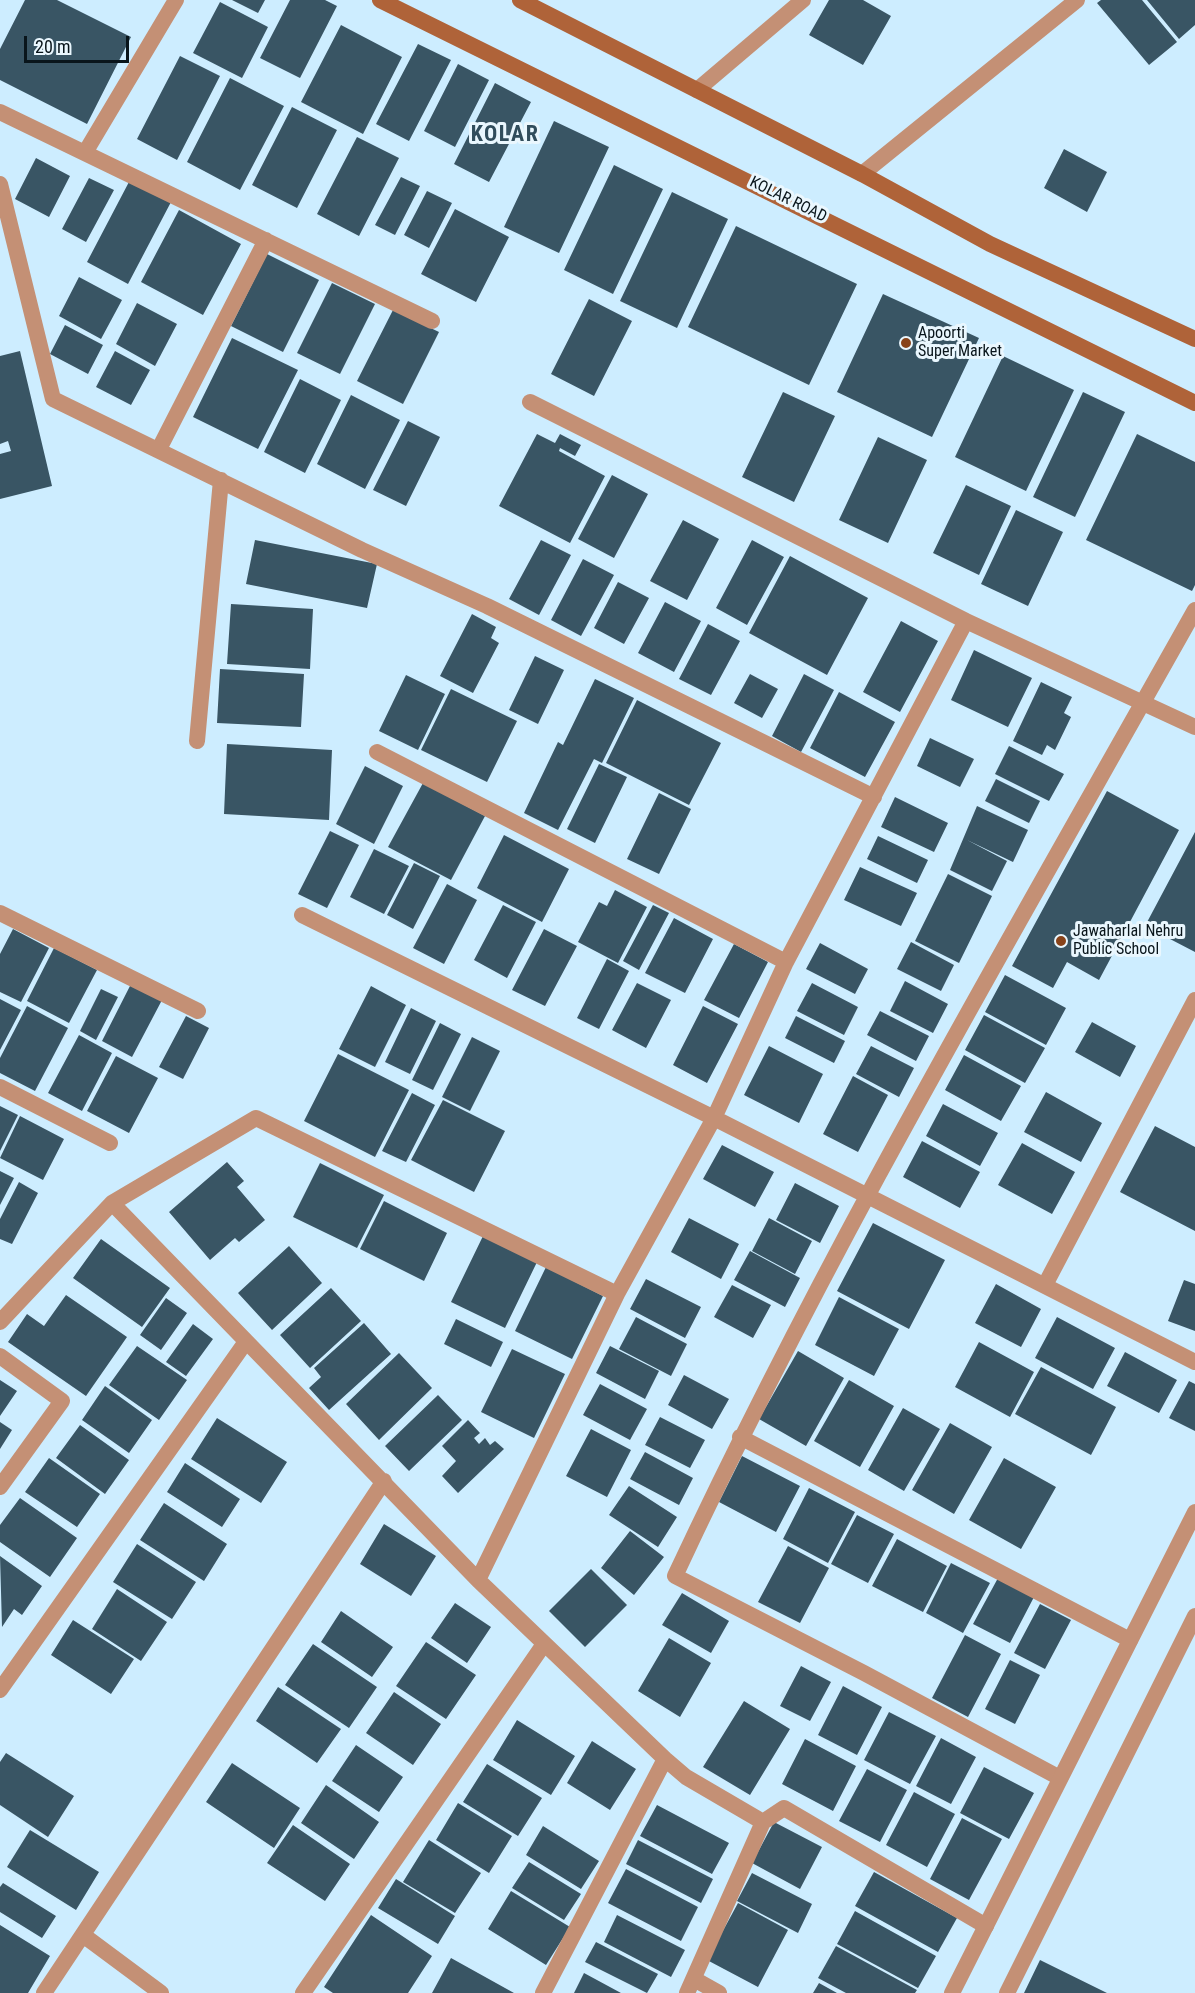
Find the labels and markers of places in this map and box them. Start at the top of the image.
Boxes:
place label: Apoorti Super Market [918,324,1002,362]
marker: Apoorti Super Market [899,336,913,350]
place label: Jawaharlal Nehru Public School [1073,922,1183,960]
marker: Jawaharlal Nehru Public School [1054,934,1068,948]

